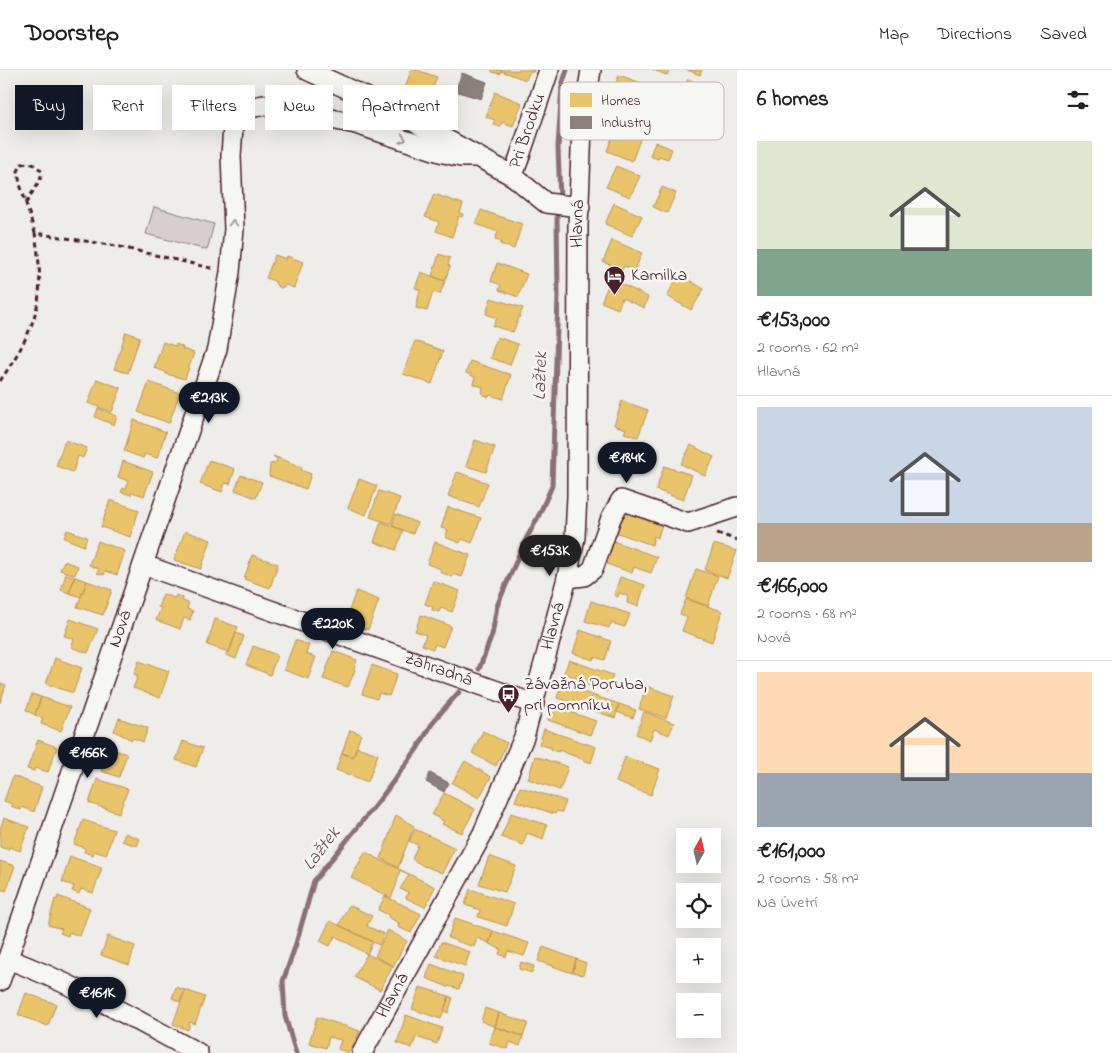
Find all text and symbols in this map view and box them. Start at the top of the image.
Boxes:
text: Doorstep [25,17,119,52]
text: Map [879,22,909,48]
text: Directions [937,22,1012,48]
text: Saved [1040,22,1087,48]
legend [560,82,724,140]
chip: Buy [15,85,83,130]
chip: Rent [93,85,162,130]
chip: Filters [172,85,255,130]
chip: New [265,85,333,130]
chip: Apartment [343,85,458,130]
text: 6 homes [757,85,829,115]
icon: filters [1064,86,1092,114]
street label: Pri Brodku [503,90,553,172]
text: Homes [601,91,641,112]
text: Industry [601,113,651,135]
one-way arrow [398,133,406,143]
icon: home [880,174,970,264]
street label: Hlavná [565,199,592,248]
one-way arrow [228,219,238,227]
place label: Kamilka [631,263,687,289]
hotel icon: Kamilka [603,264,627,295]
text: €153,000 [757,306,830,336]
text: 2 rooms · 62 m² [757,336,859,360]
water label: Lažtek [527,351,555,401]
text: Hlavná [757,360,800,384]
pin: €213K [174,382,244,424]
text: €213K [190,386,228,410]
icon: home [880,439,970,529]
pin: €184K [592,442,662,484]
text: €184K [609,446,645,470]
pin: €153K [515,534,585,577]
text: €153K [530,539,570,563]
text: €166,000 [757,572,828,602]
street label: Hlavná [535,600,573,653]
text: 2 rooms · 68 m² [757,602,857,626]
street label: Nová [102,607,139,651]
pin: €220K [298,608,368,650]
text: €220K [312,612,354,636]
text: Nová [757,626,790,650]
street label: Záhradná [400,646,476,694]
place label: Závažná Poruba, pri pomníku [524,672,647,719]
bus stop icon: Závažná Poruba, pri pomníku [496,683,520,714]
icon: home [880,704,970,794]
pin: €166K [53,736,123,779]
text: €166K [69,741,107,765]
water label: Lažtek [297,821,348,876]
north arrow [676,828,721,872]
map controls [676,828,721,1038]
text: €161,000 [757,837,825,867]
text: 2 rooms · 58 m² [757,867,859,891]
button: locate [676,883,721,928]
text: Na Úvetrí [757,891,818,915]
button: + [676,938,721,983]
street label: Hlavná [370,969,416,1023]
pin: €161K [62,976,132,1019]
text: €161K [79,981,115,1005]
button: − [676,993,721,1038]

